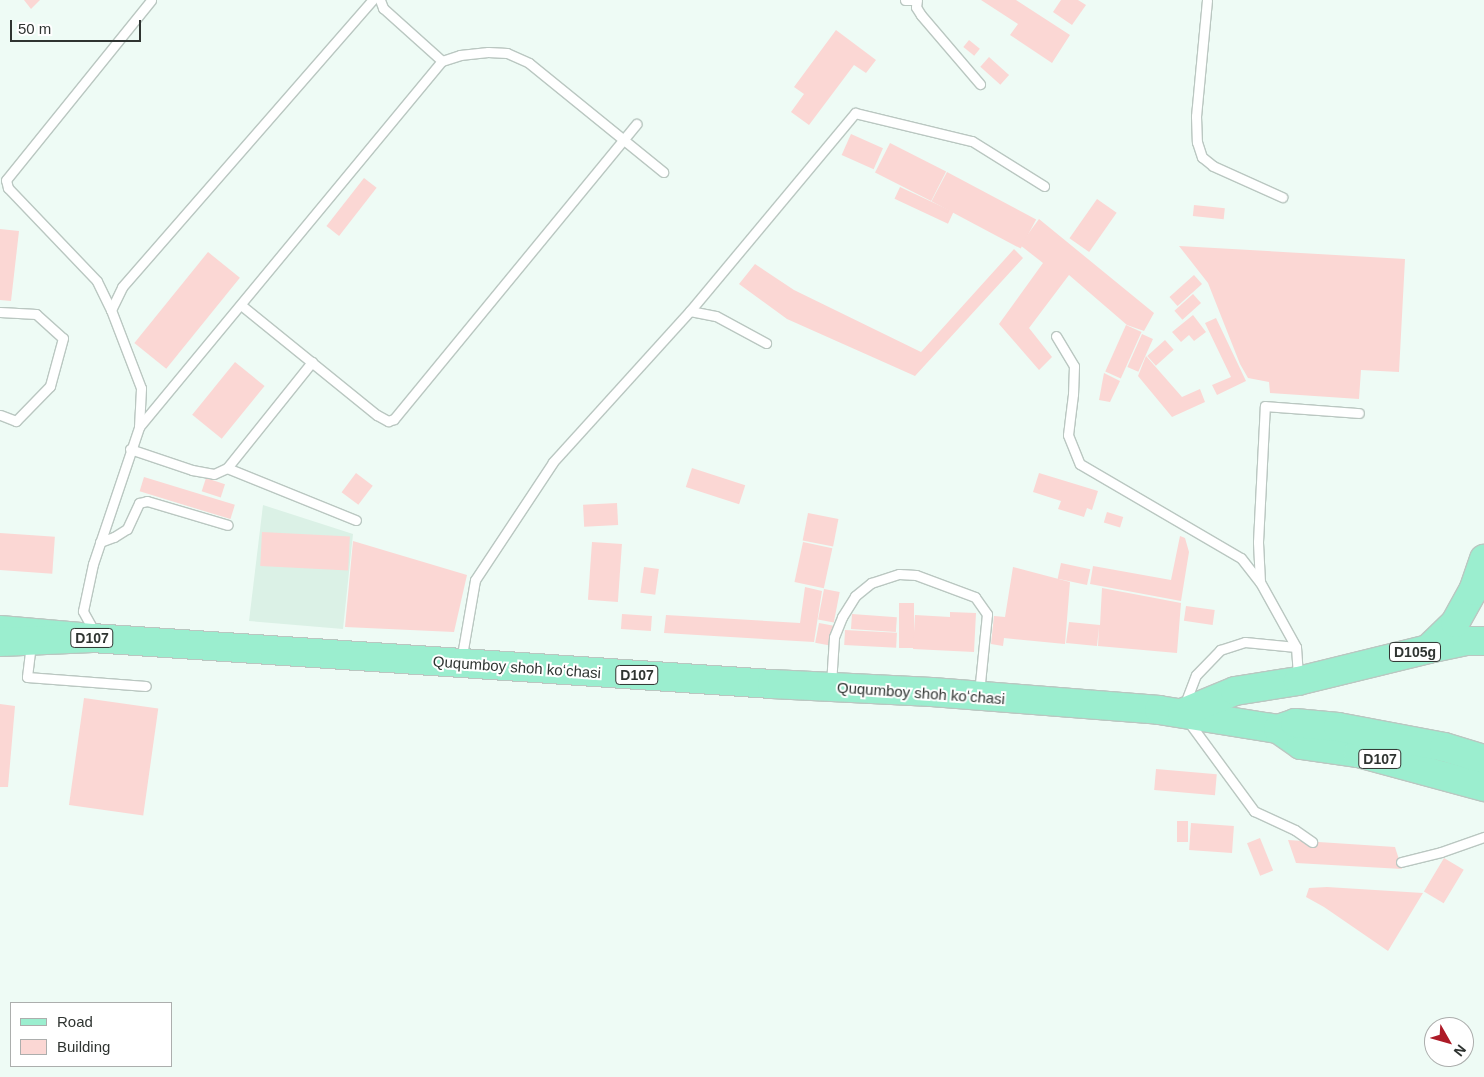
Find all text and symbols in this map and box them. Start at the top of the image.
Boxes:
scale bar [12,10,144,42]
text: 50 m [18,20,51,37]
road number: D107 [70,626,114,650]
road number: D105g [1389,640,1441,664]
street label: Ququmboy shoh koʻchasi [432,652,602,682]
road number: D107 [614,664,660,686]
street label: Ququmboy shoh koʻchasi [836,678,1006,708]
road number: D107 [1358,748,1402,771]
legend [10,1002,172,1067]
text: Road [57,1013,93,1030]
north arrow [1424,1017,1474,1067]
text: Building [57,1038,110,1055]
text: N [1451,1042,1469,1060]

